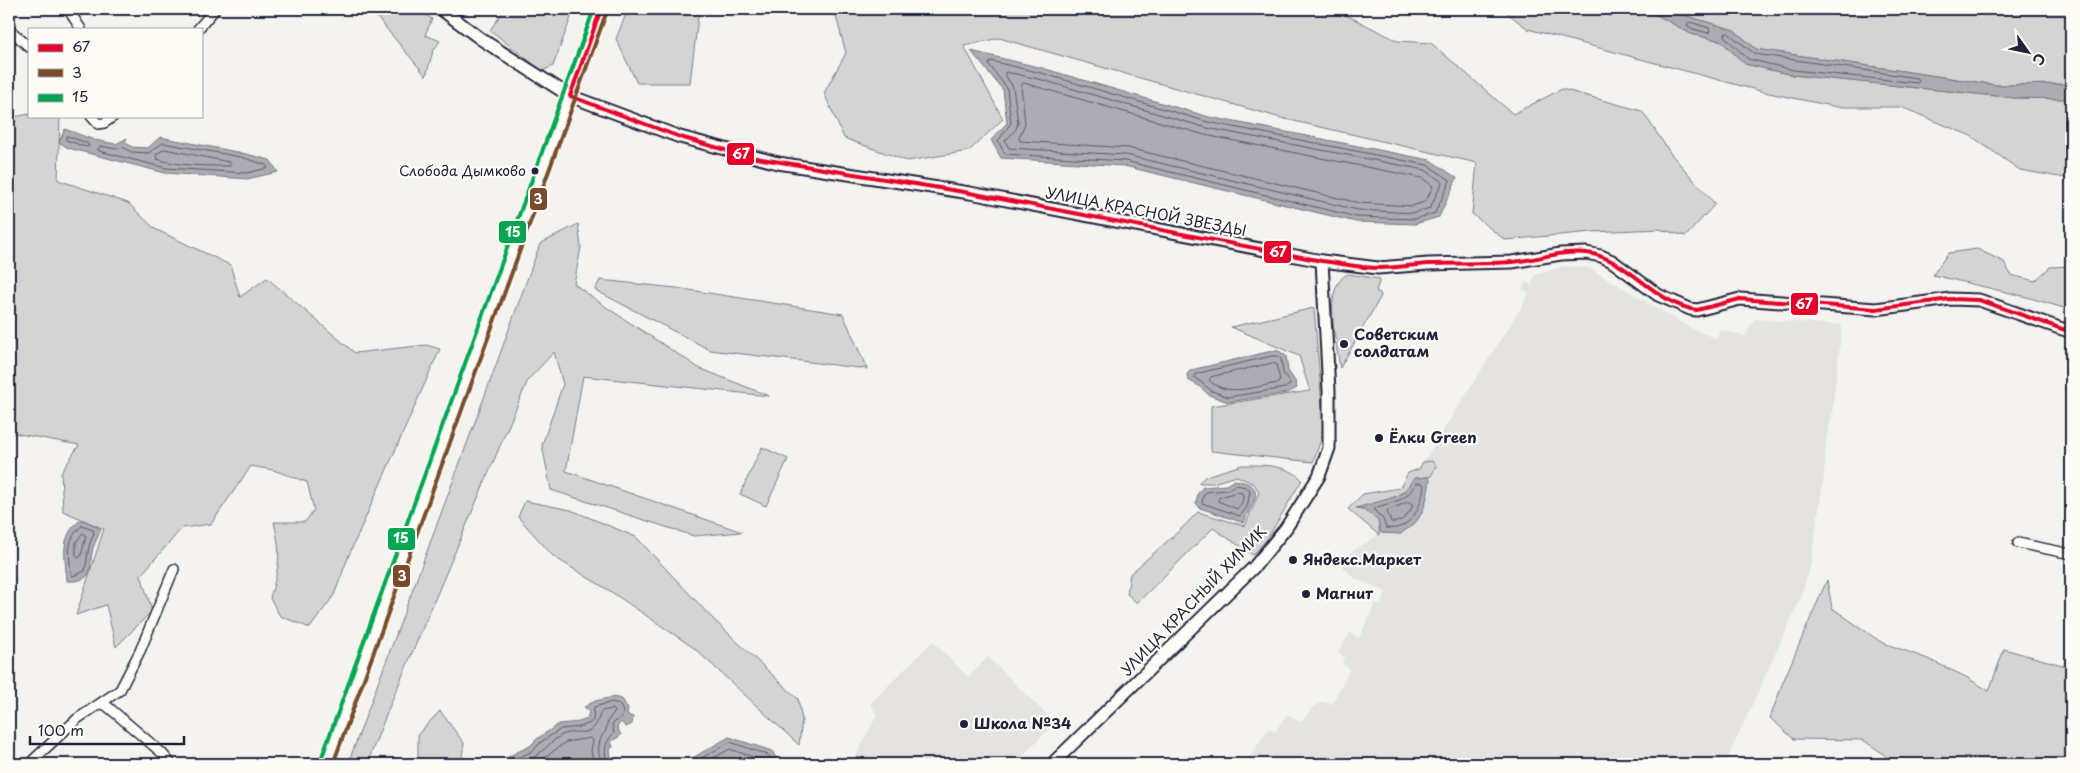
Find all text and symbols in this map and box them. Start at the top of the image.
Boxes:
legend [28,28,202,118]
north arrow [2002,28,2052,78]
text: 67 [72,34,91,57]
text: С [2028,49,2051,69]
text: 3 [72,60,82,83]
text: 15 [72,84,88,107]
line badge: 67 [726,142,755,166]
text: 67 [732,143,751,164]
place label: Слобода Дымково [399,160,526,181]
marker: Слобода Дымково [530,166,540,176]
street label: УЛИЦА КРАСНОЙ ЗВЕЗДЫ [1044,180,1249,241]
line badge: 3 [529,187,548,211]
text: 3 [533,188,543,209]
line badge: 15 [498,220,527,244]
text: 15 [505,221,521,242]
line badge: 67 [1263,240,1292,264]
text: 67 [1269,241,1288,262]
line badge: 67 [1790,292,1819,316]
text: 67 [1795,293,1814,314]
place label: Советским солдатам [1354,322,1439,362]
marker: Советским солдатам [1338,338,1350,350]
place label: Ёлки Green [1389,425,1477,448]
marker: Ёлки Green [1373,432,1385,444]
street label: УЛИЦА КРАСНЫЙ ХИМИК [1115,520,1271,680]
line badge: 15 [387,527,416,551]
text: 15 [393,527,409,548]
place label: Яндекс.Маркет [1303,547,1422,570]
marker: Яндекс.Маркет [1287,554,1299,566]
line badge: 3 [392,564,411,588]
text: 3 [397,565,407,586]
place label: Магнит [1316,581,1374,604]
marker: Магнит [1300,588,1312,600]
place label: Школа №34 [974,711,1071,734]
scale bar [30,713,184,745]
text: 100 m [38,718,84,741]
marker: Школа №34 [958,718,970,730]

